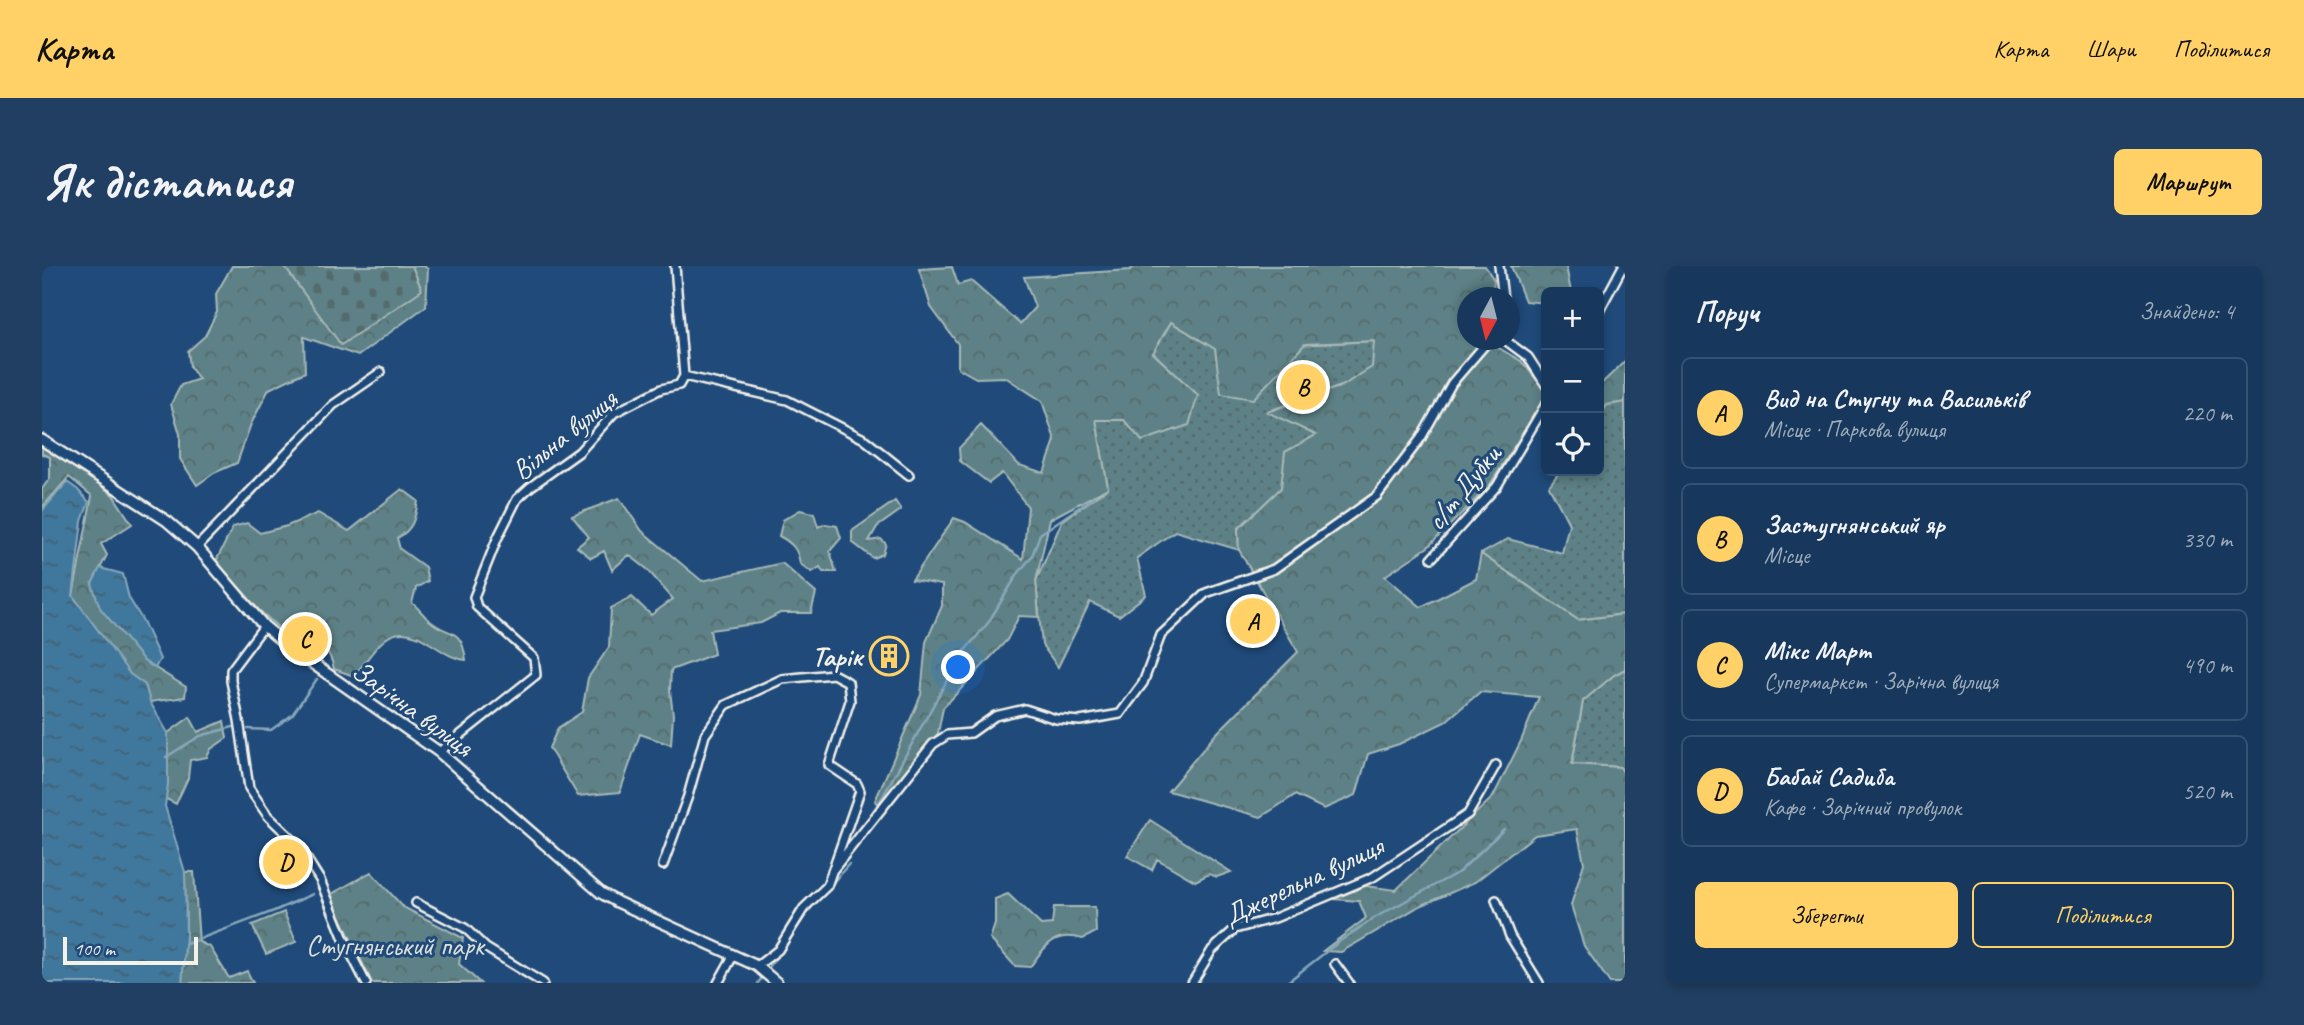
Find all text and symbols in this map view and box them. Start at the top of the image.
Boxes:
text: Карта [35,28,114,70]
text: Карта [1993,34,2048,64]
text: Шари [2086,34,2136,64]
text: Поділитися [2174,34,2269,64]
button: Маршрут [2114,149,2262,215]
text: Як дістатися [42,151,292,213]
north arrow [1457,287,1520,350]
map controls [1541,287,1604,476]
button: + [1541,287,1604,350]
text: Поруч [1695,293,1759,331]
text: Знайдено: 4 [2139,297,2234,326]
button: − [1541,350,1604,413]
pin: B [1280,361,1326,413]
street label: Вільна вулиця [505,381,625,487]
text: Вид на Стугну та Васильків [1764,382,2026,415]
text: A [1714,399,1726,428]
text: 220 m [2183,399,2232,428]
button: locate [1541,413,1604,476]
text: Місце · Паркова вулиця [1764,415,1945,444]
street label: с/т Дубки [1418,436,1510,537]
text: Застугнянський яр [1764,508,1944,541]
text: B [1714,525,1726,554]
text: 330 m [2183,525,2232,554]
text: Місце [1764,541,1810,570]
pin: A [1230,595,1276,647]
pin: C [282,613,328,665]
text: Мікс Март [1764,634,1870,667]
building icon: Тарік [868,635,910,677]
place label: Тарік [812,639,865,674]
your location [941,650,975,684]
text: C [1715,651,1725,680]
text: 490 m [2183,651,2232,680]
street label: Зарічна вулиця [345,653,481,765]
text: Супермаркет · Зарічна вулиця [1764,667,1998,696]
text: Бабай Садиба [1764,760,1894,793]
text: D [1713,777,1727,806]
text: 520 m [2183,777,2232,806]
text: Кафе · Зарічний провулок [1764,793,1961,822]
street label: Джерельна вулиця [1218,827,1391,933]
pin: D [263,836,309,888]
button: Зберегти [1695,882,1958,948]
button: Поділитися [1972,882,2234,948]
park label: Стугнянський парк [306,928,486,963]
scale bar [63,934,198,966]
text: 100 m [74,937,115,961]

